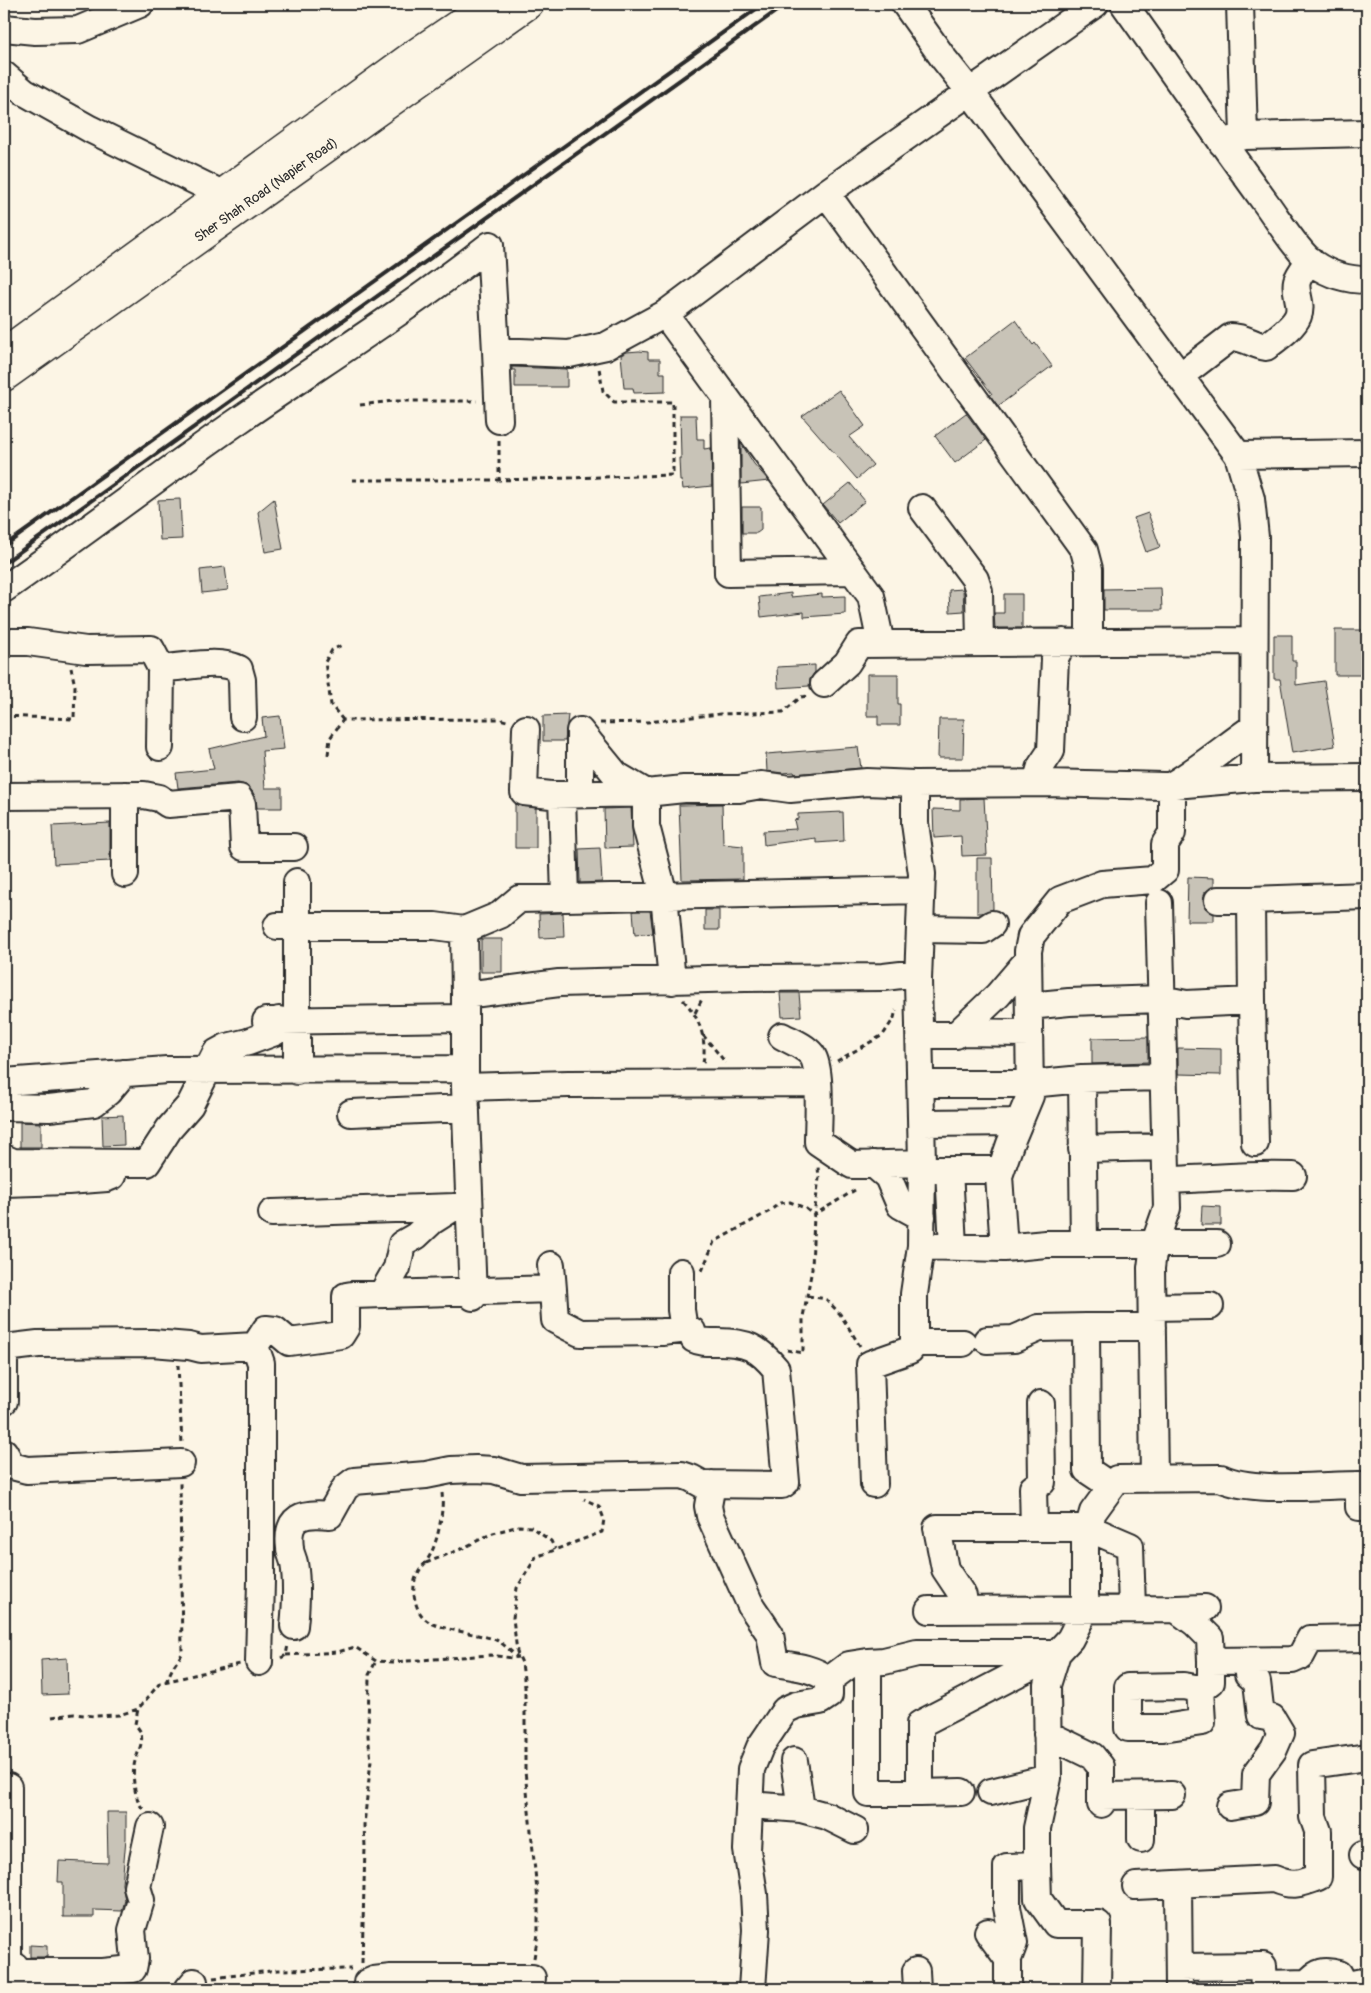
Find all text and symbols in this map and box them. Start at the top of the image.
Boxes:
street label: Sher Shah Road (Napier Road) [191,134,341,246]

